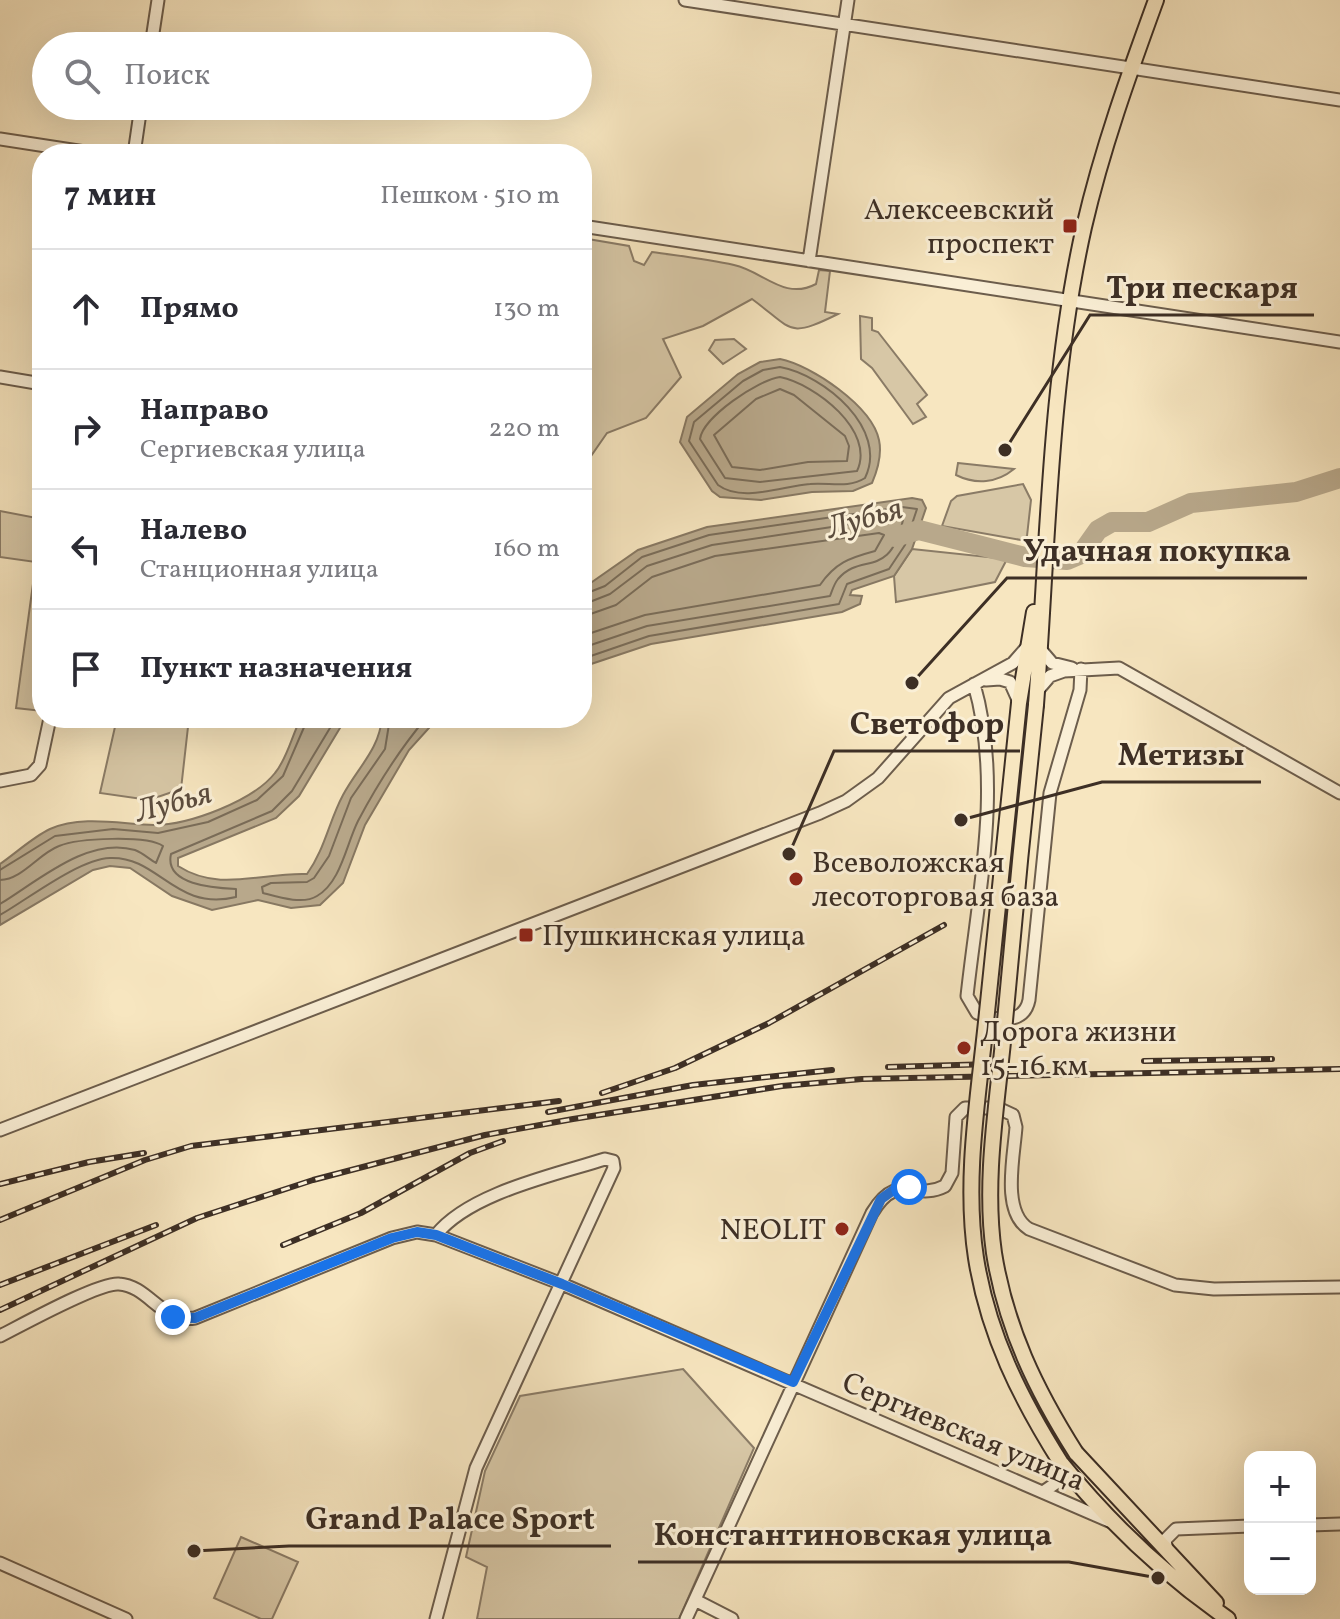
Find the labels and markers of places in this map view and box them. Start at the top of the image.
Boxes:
place label: Алексеевский проспект [864,190,1054,266]
marker: Алексеевский проспект [1061,217,1079,235]
callout: Три пескаря [1090,259,1314,315]
callout: Удачная покупка [1007,522,1307,578]
callout: Светофор [834,695,1020,751]
callout: Метизы [1102,726,1261,782]
place label: Всеволожская лесоторговая база [812,843,1059,919]
marker: Всеволожская лесоторговая база [787,870,805,888]
place label: Пушкинская улица [542,916,806,958]
marker: Пушкинская улица [517,926,535,944]
place label: Дорога жизни 15-16 км [980,1012,1177,1088]
marker: Дорога жизни 15-16 км [955,1039,973,1057]
place label: NEOLIT [720,1210,826,1252]
marker: NEOLIT [833,1220,851,1238]
callout: Grand Palace Sport [289,1490,611,1546]
callout: Константиновская улица [638,1506,1069,1562]

